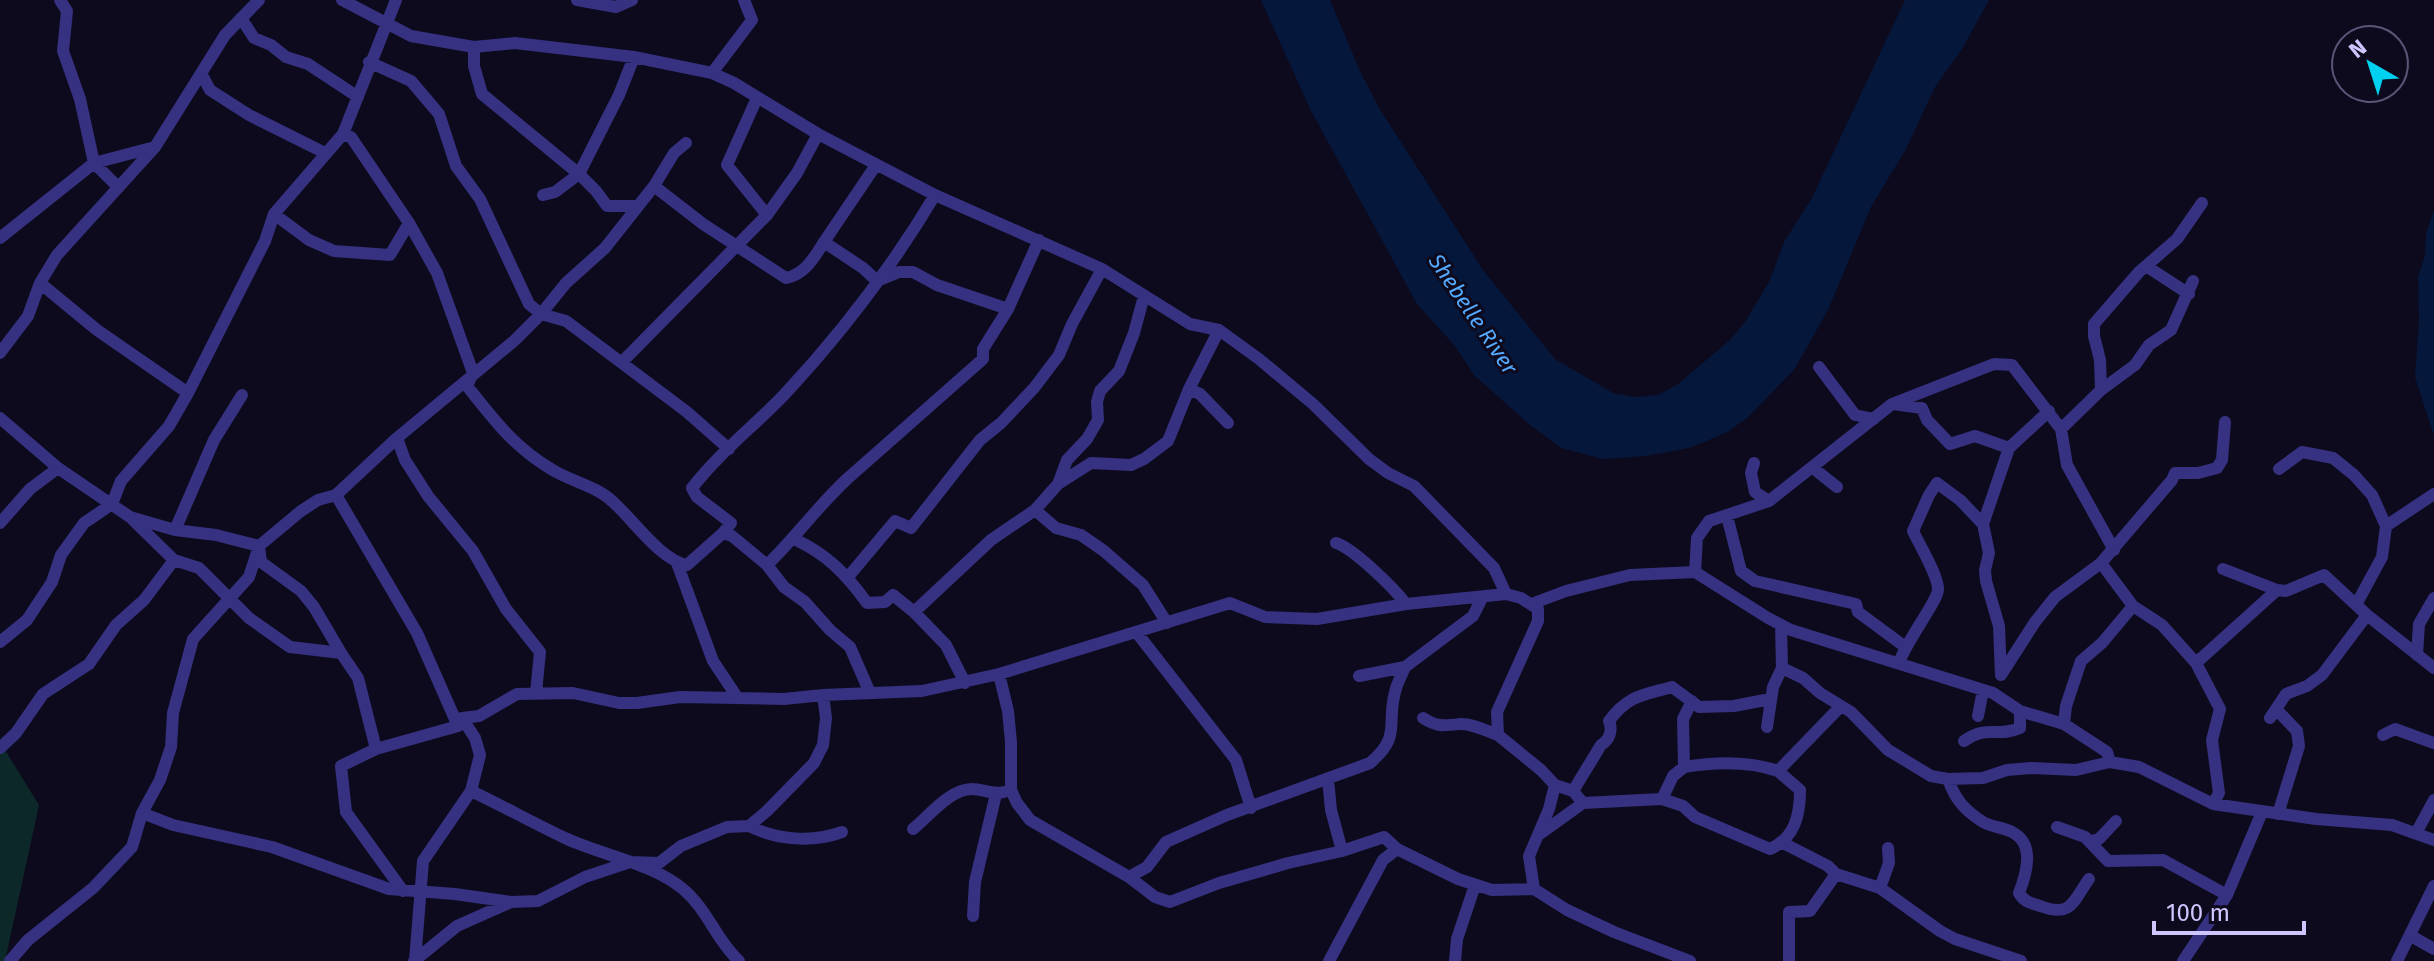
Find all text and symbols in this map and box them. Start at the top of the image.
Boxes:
north arrow [2330,24,2410,104]
text: N [2344,34,2372,64]
water label: Shebelle River [1422,248,1524,380]
scale bar [2154,885,2304,935]
text: 100 m [2166,899,2230,927]

